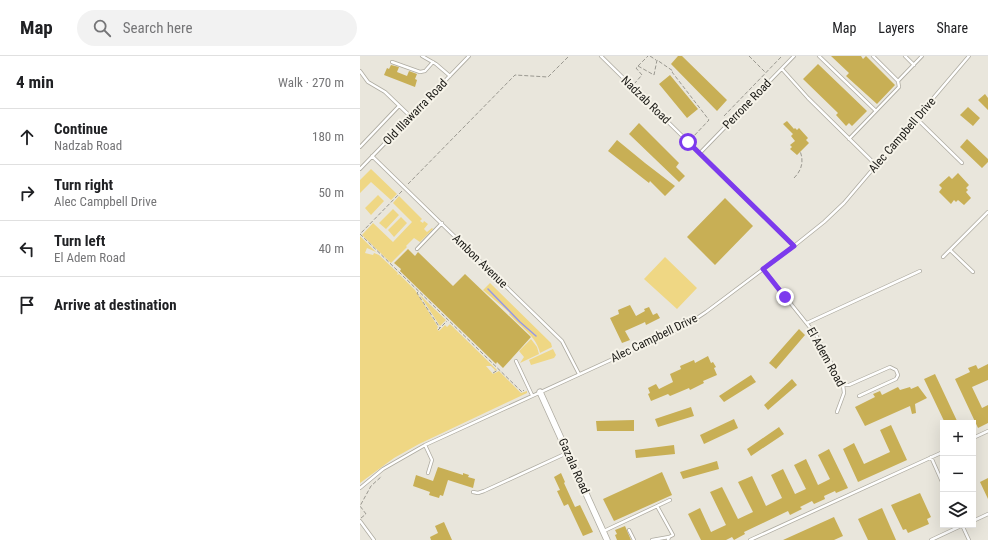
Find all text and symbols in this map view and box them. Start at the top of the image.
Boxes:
search box [77,10,357,46]
text: Map [20,16,53,39]
icon: search [91,17,113,39]
text: Search here [123,19,193,37]
text: Map [832,20,856,36]
text: Layers [878,20,915,36]
text: Share [937,20,968,36]
text: 4 min [16,72,54,92]
street label: Nadzab Road [619,73,674,127]
text: Walk · 270 m [278,75,344,90]
street label: Old Illawarra Road [380,76,450,148]
street label: Perrone Road [720,76,774,132]
street label: Alec Campbell Drive [866,94,939,175]
text: Continue [54,120,108,138]
icon: ahead [16,126,38,148]
text: 180 m [312,129,344,144]
route start [679,133,697,151]
text: Nadzab Road [54,138,122,153]
text: Turn right [54,176,113,194]
icon: right [16,182,38,204]
text: 50 m [318,185,344,200]
text: Alec Campbell Drive [54,194,157,209]
street label: Ambon Avenue [450,231,511,291]
text: Turn left [54,232,105,250]
icon: left [16,238,38,260]
text: 40 m [318,241,344,256]
text: El Adem Road [54,250,125,265]
route end [776,288,794,306]
icon: arrive [16,294,38,316]
text: Arrive at destination [54,296,177,314]
street label: Alec Campbell Drive [608,311,700,365]
street label: El Adem Road [804,325,848,389]
map controls [940,420,976,528]
button: + [940,420,976,456]
street label: Gazala Road [556,436,592,496]
button: − [940,456,976,492]
button: layers [940,492,976,528]

